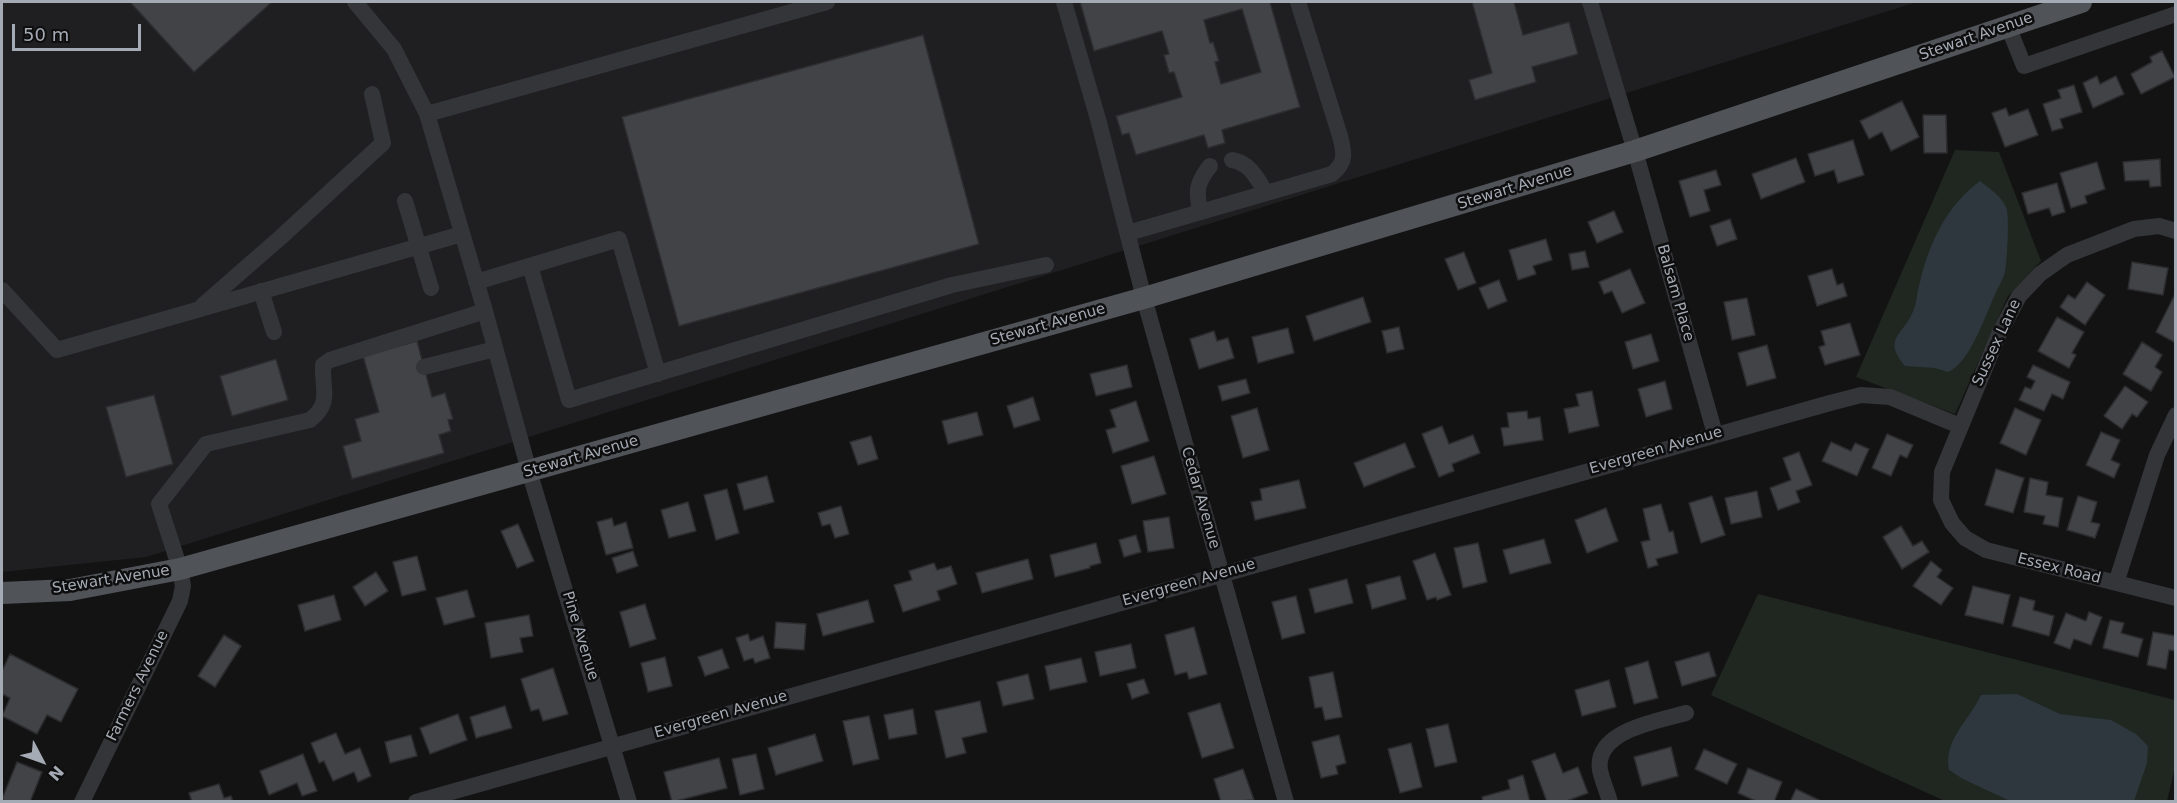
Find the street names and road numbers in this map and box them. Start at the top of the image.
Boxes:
street label: Stewart Avenue [1917,9,2035,65]
street label: Stewart Avenue [1456,162,1574,214]
street label: Balsam Place [1653,242,1697,344]
street label: Sussex Lane [1969,297,2025,389]
street label: Stewart Avenue [988,300,1108,350]
street label: Evergreen Avenue [1588,423,1724,479]
street label: Stewart Avenue [521,432,641,482]
street label: Cedar Avenue [1177,445,1223,551]
street label: Essex Road [2015,550,2103,588]
street label: Evergreen Avenue [1121,555,1257,611]
street label: Stewart Avenue [51,562,171,598]
street label: Pine Avenue [558,589,602,683]
street label: Farmers Avenue [103,628,173,744]
street label: Evergreen Avenue [653,687,789,743]

